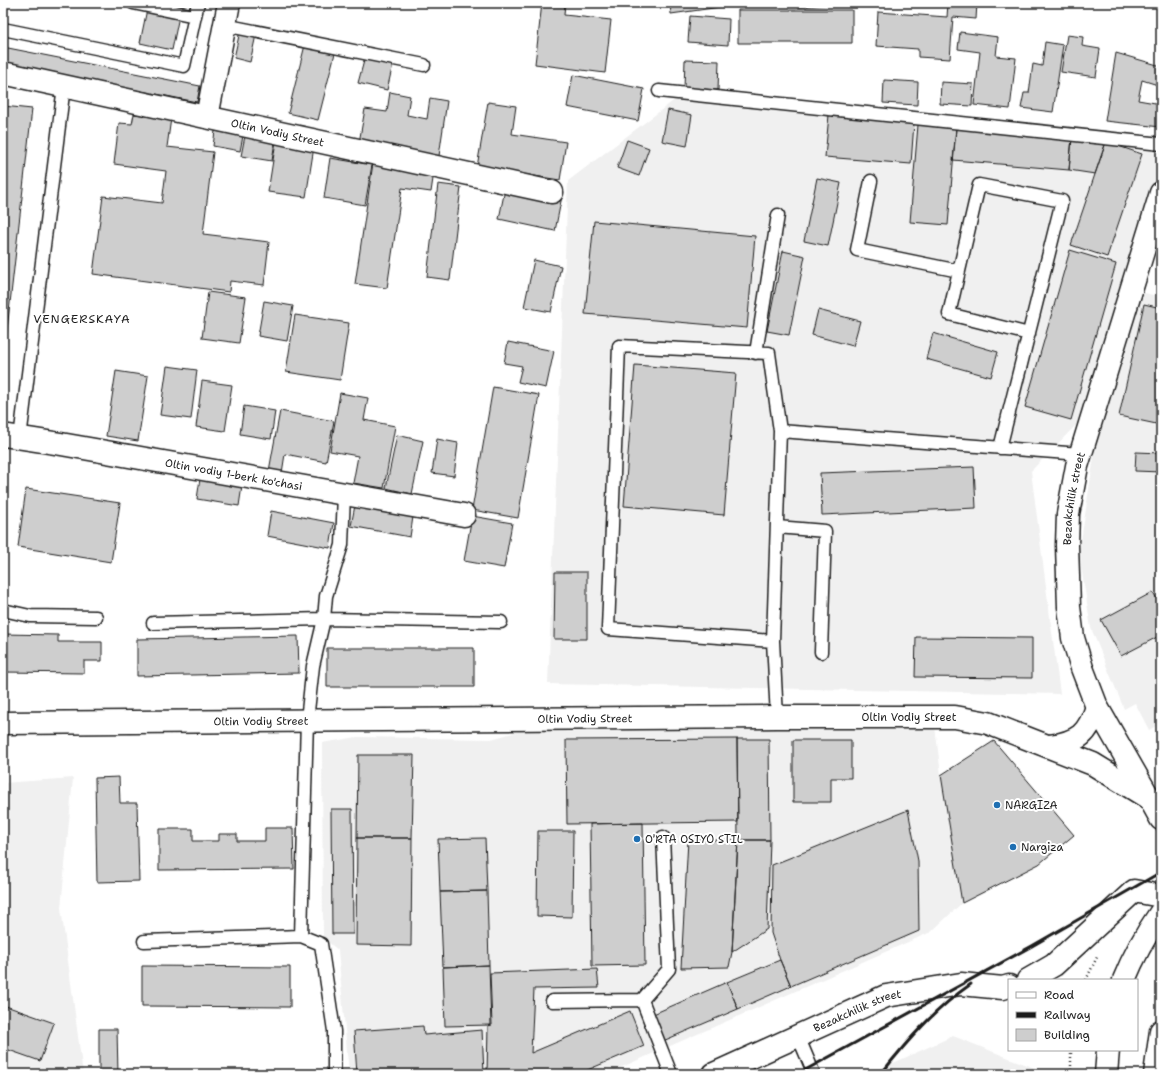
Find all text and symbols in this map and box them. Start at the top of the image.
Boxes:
street label: Oltin Vodiy Street [229,116,326,150]
district label: VENGERSKAYA [33,311,131,327]
street label: Bezakchilik street [1060,450,1089,545]
street label: Oltin vodiy 1-berk ko'chasi [164,455,303,494]
street label: Oltin Vodiy Street [861,710,957,725]
street label: Oltin Vodiy Street [537,711,633,727]
street label: Oltin Vodiy Street [213,714,309,729]
place label: NARGIZA [1005,798,1057,813]
marker: NARGIZA [992,800,1002,810]
place label: O'RTA OSIYO STIL [645,832,743,847]
marker: O'RTA OSIYO STIL [632,834,642,844]
place label: Nargiza [1021,840,1063,855]
marker: Nargiza [1008,842,1018,852]
legend [1008,979,1138,1051]
street label: Bezakchilik street [811,987,903,1036]
text: Road [1044,987,1075,1003]
text: Railway [1044,1007,1091,1023]
text: Building [1044,1027,1090,1043]

